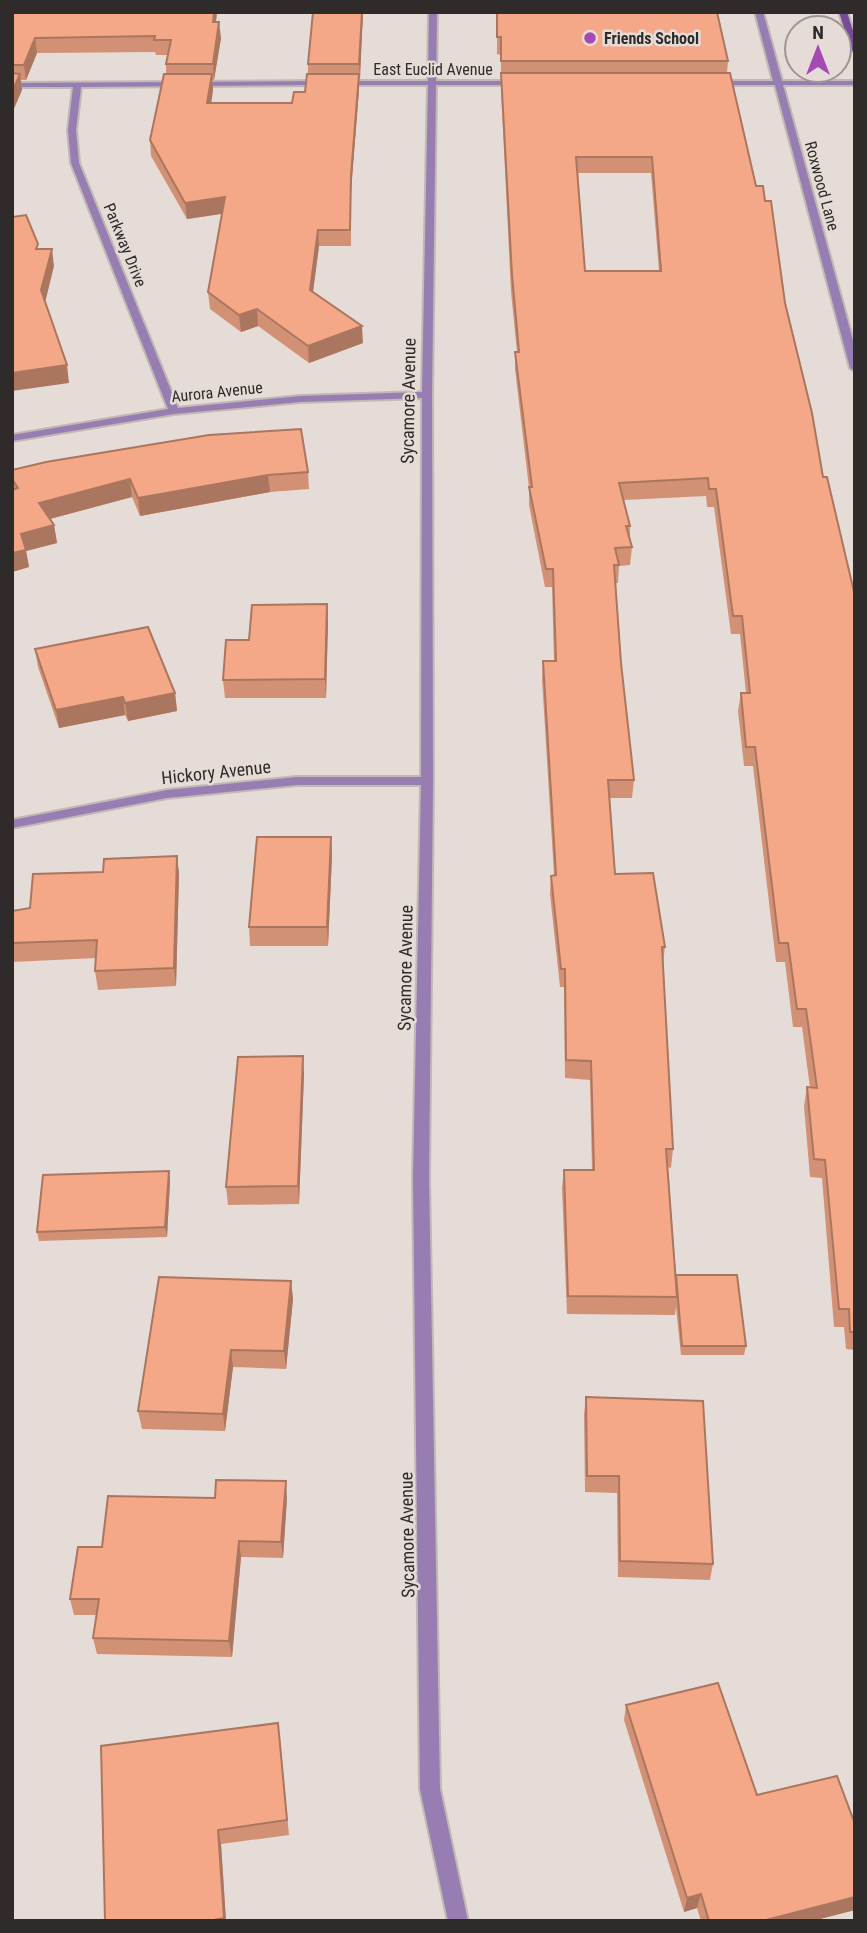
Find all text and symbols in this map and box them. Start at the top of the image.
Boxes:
north arrow [783,14,853,84]
text: N [812,21,824,44]
place label: Friends School [604,29,699,48]
marker: Friends School [582,30,598,46]
street label: East Euclid Avenue [373,60,493,79]
street label: Roxwood Lane [801,139,843,233]
street label: Parkway Drive [100,200,150,290]
street label: Sycamore Avenue [396,338,420,464]
street label: Aurora Avenue [170,378,264,406]
street label: Hickory Avenue [160,756,272,788]
street label: Sycamore Avenue [393,905,417,1031]
street label: Sycamore Avenue [395,1472,419,1598]

